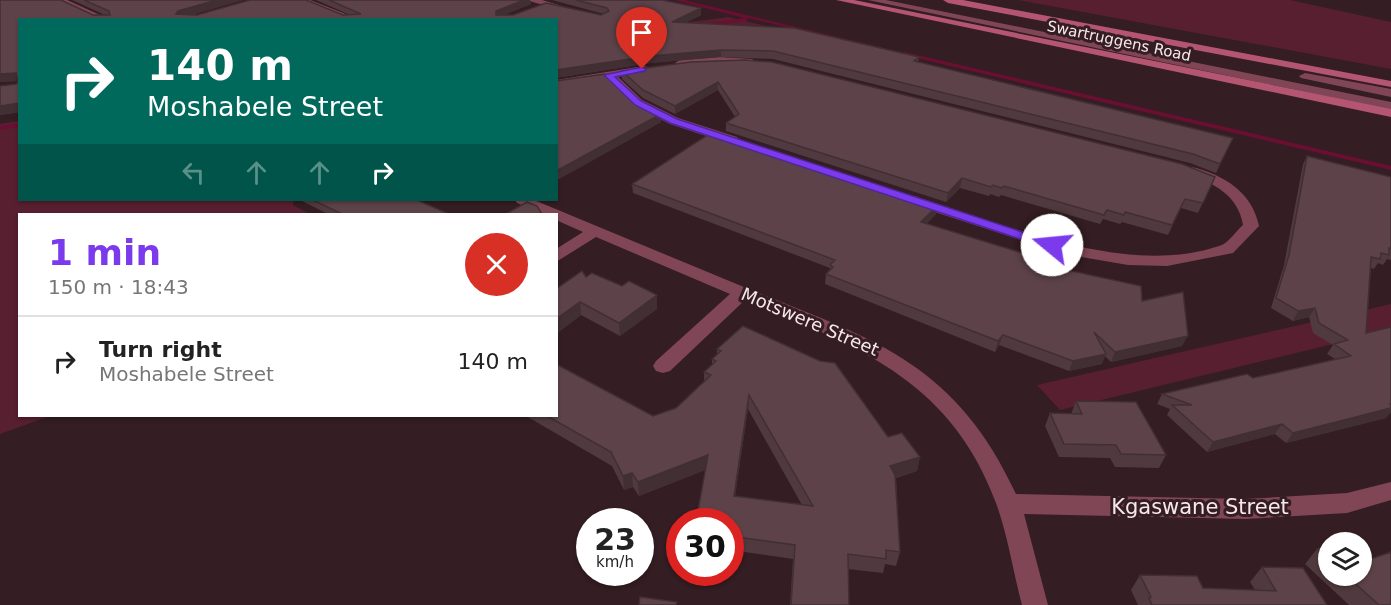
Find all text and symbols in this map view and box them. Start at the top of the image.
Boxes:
pin [616,7,667,69]
icon: arrive [625,16,658,49]
street label: Swartruggens Road [1045,17,1193,65]
text: 140 m [147,41,293,90]
icon: right [48,42,126,120]
text: Moshabele Street [147,91,383,122]
icon: left [177,156,210,189]
icon: ahead [240,156,273,189]
icon: ahead [303,156,336,189]
icon: right [366,156,399,189]
position arrow [1020,213,1084,277]
text: 1 min [48,232,161,273]
button: close [465,233,528,296]
text: 150 m · 18:43 [48,275,189,299]
street label: Motswere Street [738,283,882,360]
text: Turn right [99,337,222,362]
icon: right [48,345,81,378]
text: 140 m [458,349,528,374]
text: Moshabele Street [99,362,274,386]
street label: Kgaswane Street [1111,495,1289,519]
speed limit sign: 30 [666,508,744,586]
text: 23 [594,522,636,557]
map controls [1318,532,1372,586]
button: layers [1318,532,1372,586]
text: km/h [596,553,634,571]

